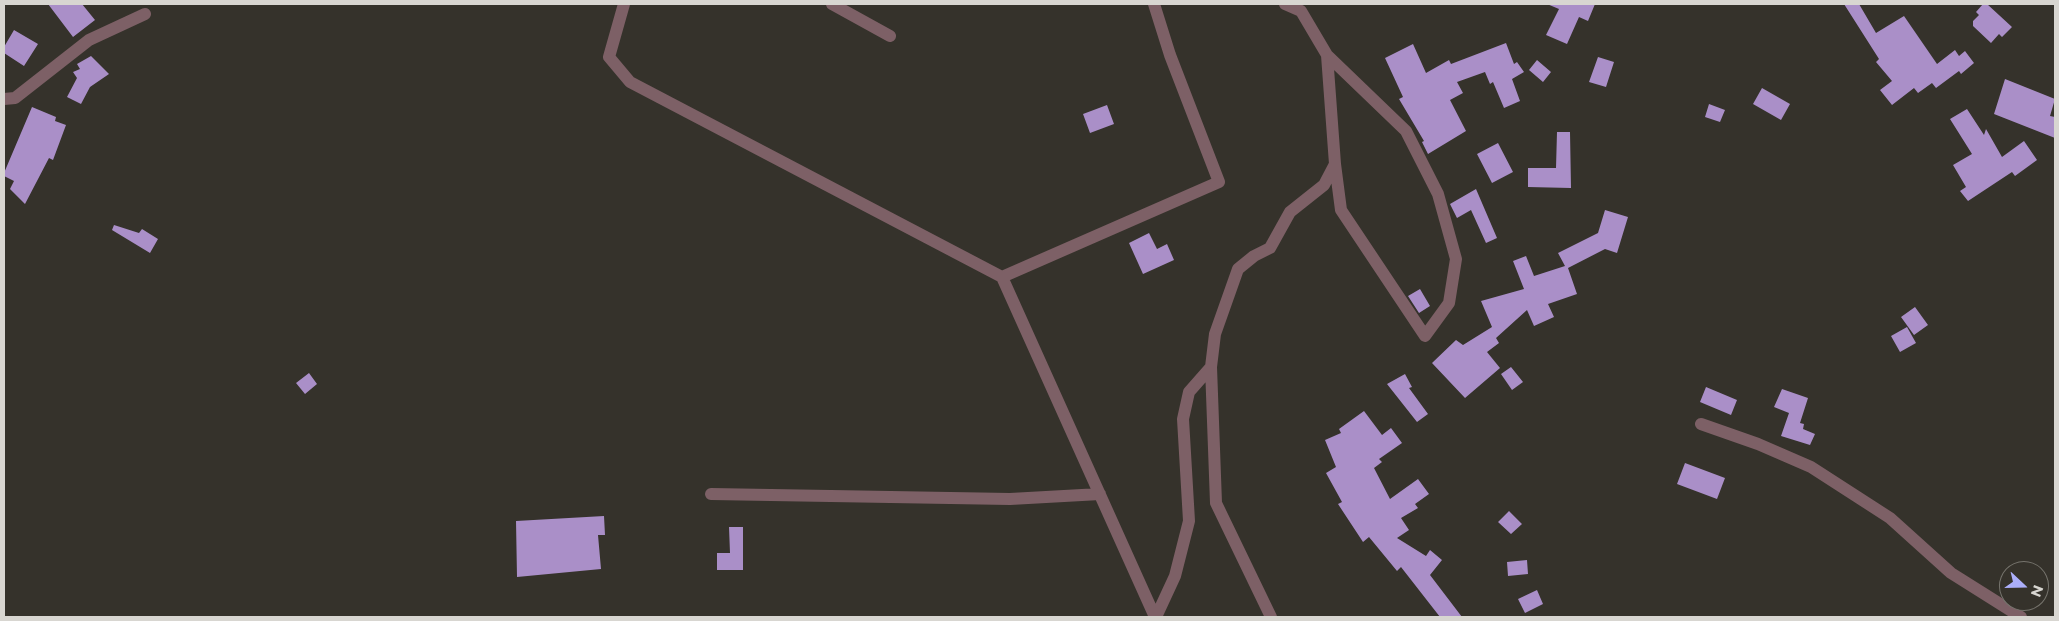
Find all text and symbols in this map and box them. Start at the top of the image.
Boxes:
north arrow [1999,561,2049,611]
text: N [2027,583,2047,600]

